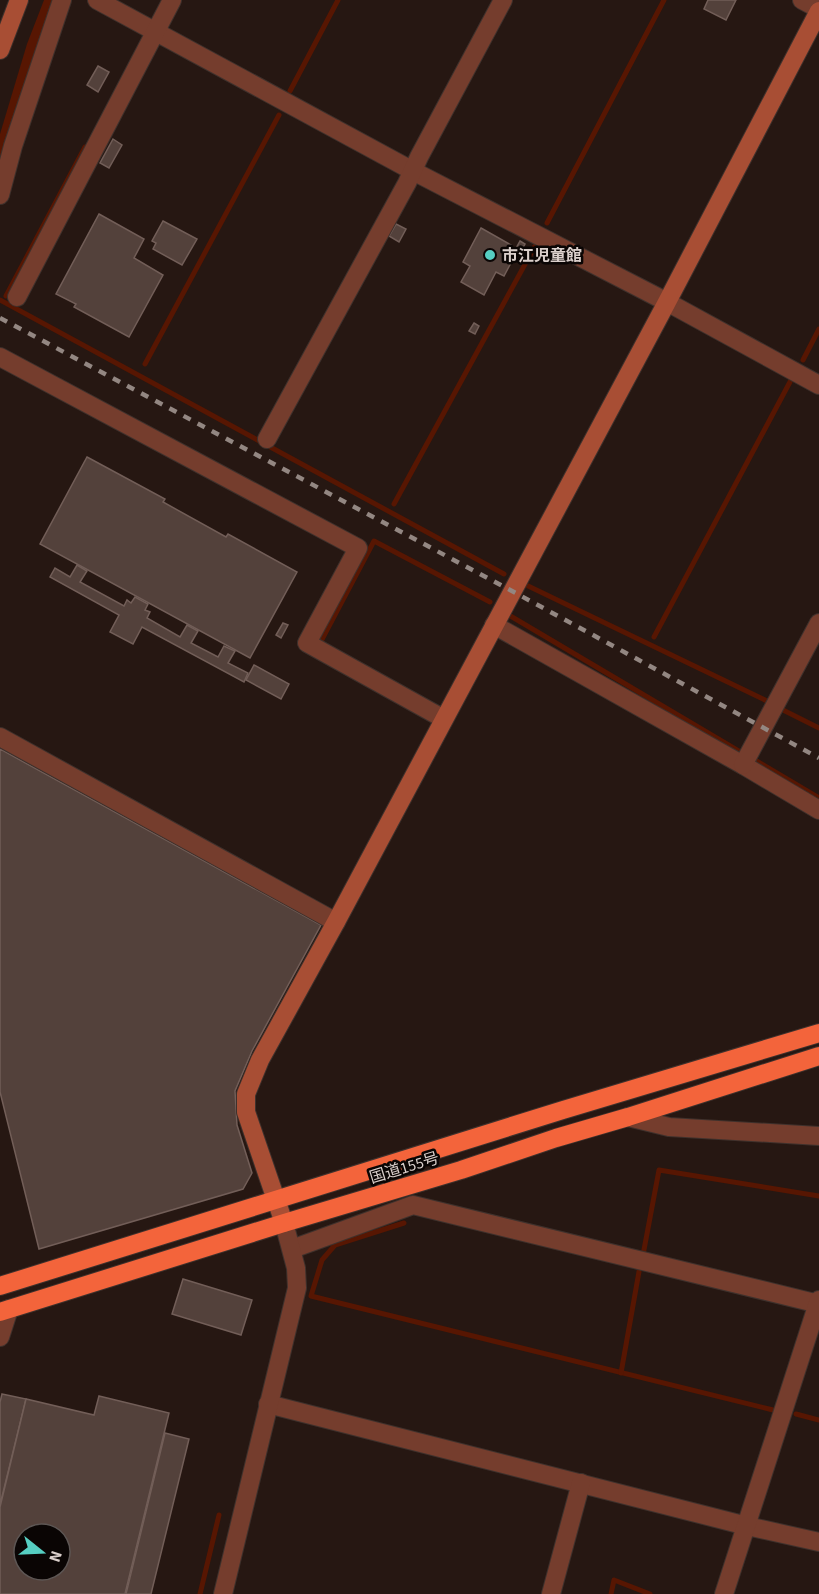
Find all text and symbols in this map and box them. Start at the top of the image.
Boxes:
place label: 市江児童館 [502,245,582,267]
marker: 市江児童館 [483,248,497,262]
street label: 国道155号 [367,1147,442,1189]
north arrow [12,1522,72,1582]
text: N [43,1548,67,1565]

